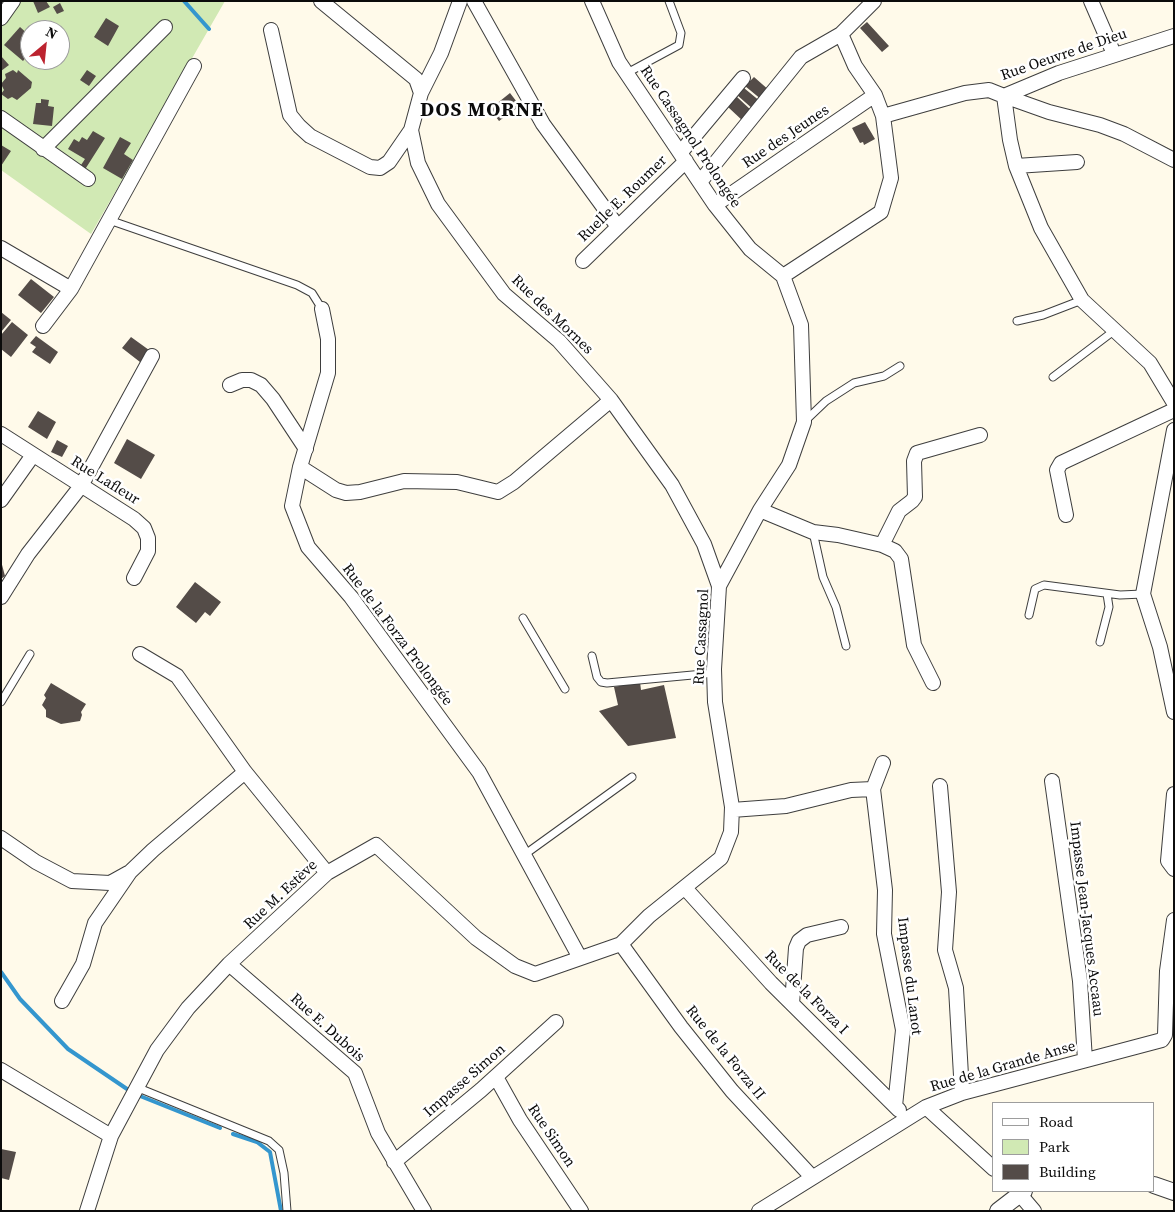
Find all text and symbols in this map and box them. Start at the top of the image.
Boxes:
north arrow [20,20,70,70]
text: N [42,21,61,44]
street label: Rue Oeuvre de Dieu [999,25,1129,85]
street label: Rue Cassagnol Prolongée [636,63,744,211]
district label: DOS MORNE [419,99,545,123]
street label: Rue des Jeunes [739,101,833,173]
street label: Ruelle E. Roumer [575,152,671,246]
street label: Rue des Mornes [507,272,597,358]
street label: Rue Lafleur [67,453,143,509]
street label: Rue de la Forza Prolongée [338,561,456,709]
street label: Rue Cassagnol [690,588,714,686]
street label: Impasse Jean-Jacques Accaau [1065,820,1107,1018]
street label: Rue M. Estève [241,856,321,934]
street label: Impasse du Lanot [893,916,925,1036]
street label: Rue de la Forza I [761,948,851,1038]
street label: Rue E. Dubois [286,990,368,1066]
street label: Rue de la Forza II [681,1002,769,1104]
street label: Rue de la Grande Anse [928,1038,1078,1096]
street label: Impasse Simon [420,1041,510,1121]
street label: Rue Simon [523,1101,579,1171]
legend [992,1102,1155,1192]
text: Road [1039,1111,1073,1132]
text: Park [1039,1136,1070,1157]
text: Building [1039,1161,1096,1182]

